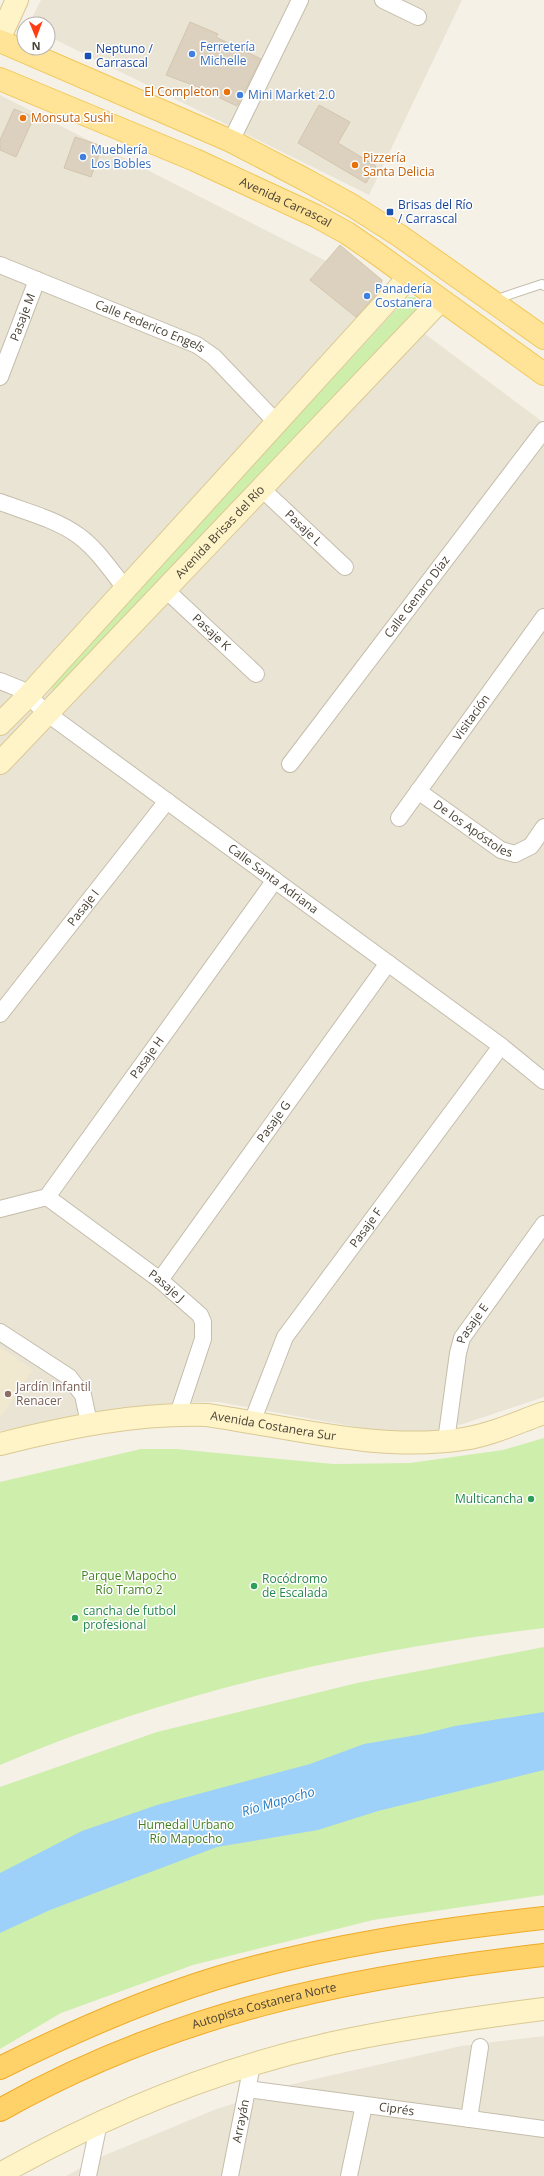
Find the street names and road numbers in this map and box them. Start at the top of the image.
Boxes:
street label: Avenida Carrascal [237,173,335,231]
street label: Pasaje M [5,291,39,343]
street label: Calle Federico Engels [93,296,209,356]
street label: Avenida Brisas del Río [171,481,268,582]
street label: Pasaje L [281,506,326,549]
street label: Calle Genaro Díaz [380,552,454,641]
street label: Pasaje K [189,610,235,654]
street label: Visitación [449,691,494,744]
street label: De los Apóstoles [430,796,515,861]
street label: Calle Santa Adriana [225,840,322,917]
street label: Pasaje I [63,885,103,929]
street label: Pasaje H [126,1033,168,1082]
street label: Pasaje G [253,1097,294,1146]
street label: Pasaje F [345,1204,386,1251]
street label: Pasaje J [145,1265,189,1306]
street label: Pasaje E [452,1300,492,1345]
street label: Avenida Costanera Sur [209,1407,337,1444]
street label: Autopista Costanera Norte [190,1978,338,2033]
street label: Arrayán [228,2098,253,2144]
street label: Ciprés [378,2098,416,2119]

